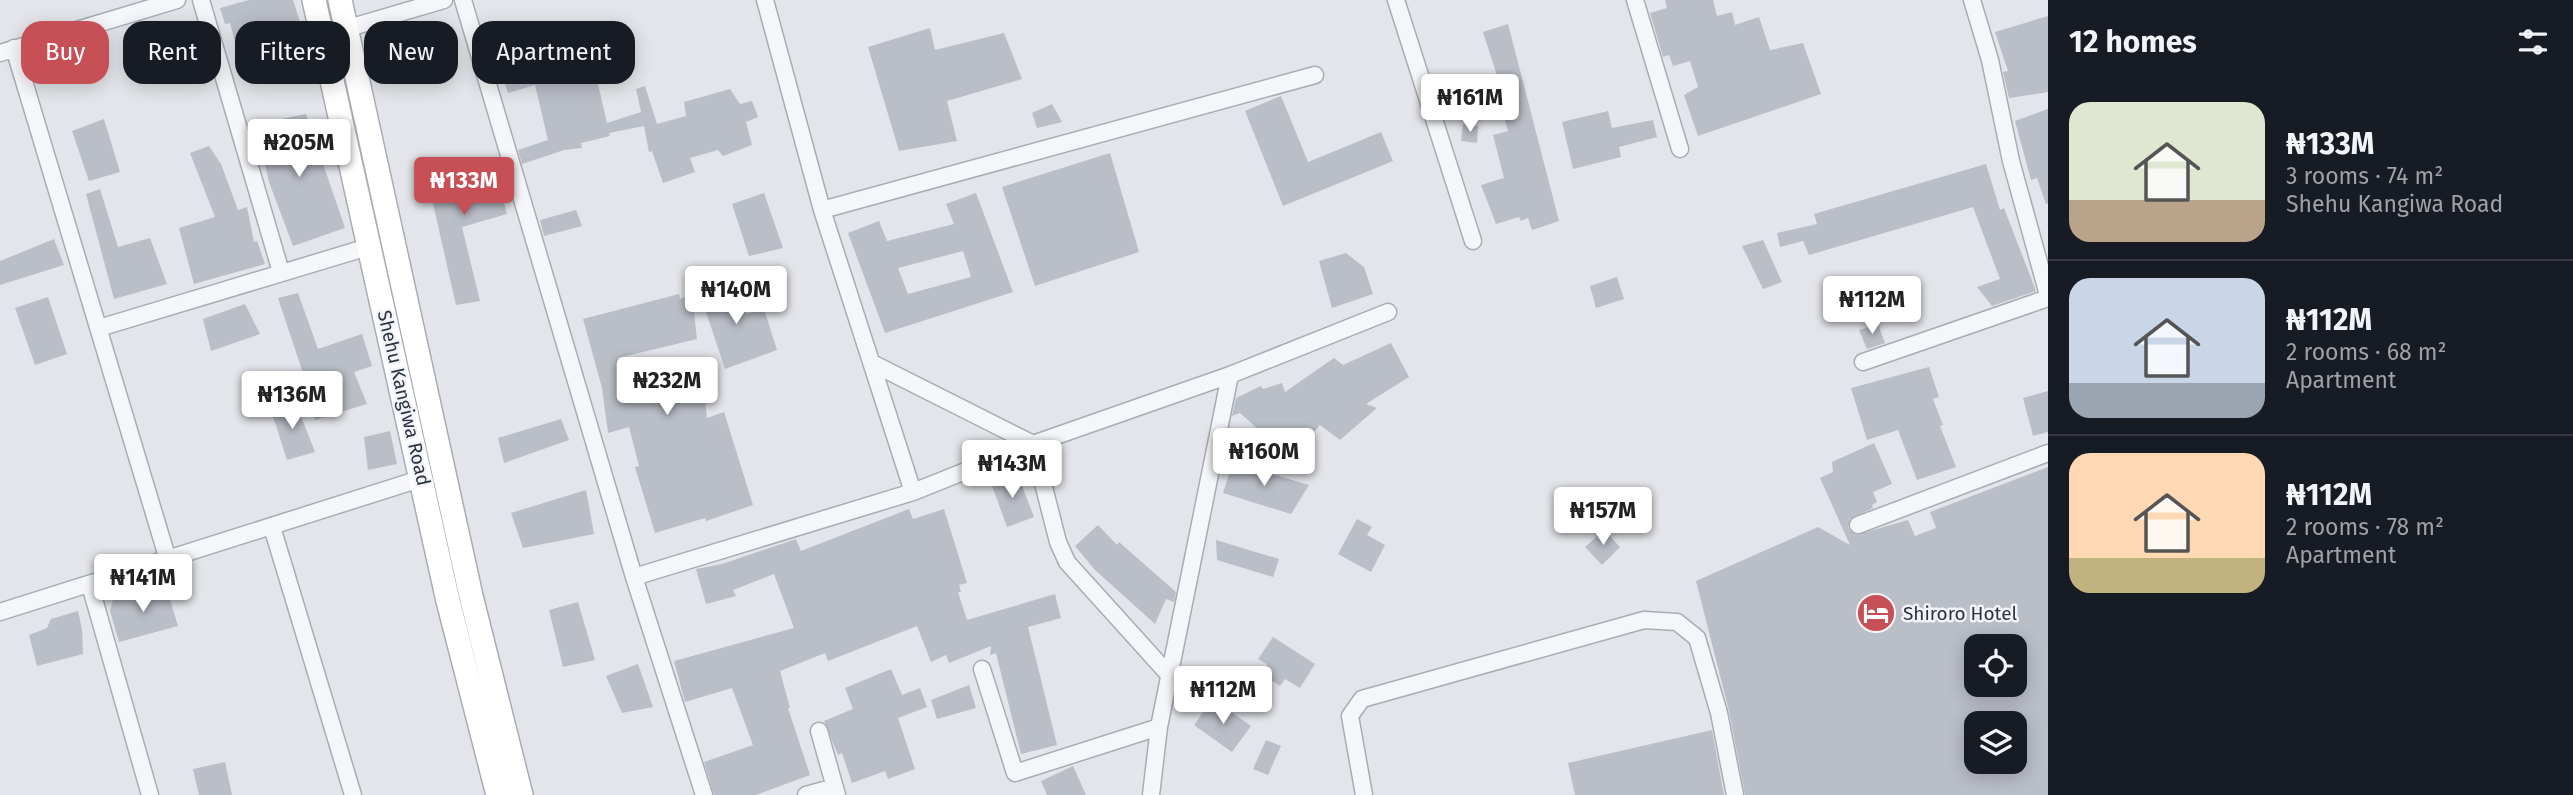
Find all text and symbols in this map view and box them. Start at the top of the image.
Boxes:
chip: Buy [21,21,109,84]
chip: Rent [123,21,221,84]
chip: Filters [235,21,350,84]
chip: New [364,21,458,84]
chip: Apartment [472,21,635,84]
icon: filters [2514,23,2552,61]
text: 12 homes [2069,24,2197,60]
pin: ₦161M [1421,74,1519,134]
text: ₦161M [1437,83,1503,111]
pin: ₦205M [250,120,348,179]
text: ₦133M [2286,126,2374,162]
text: ₦205M [264,128,334,156]
icon: home [2125,130,2209,214]
pin: ₦133M [415,158,513,217]
text: 3 rooms · 74 m² [2286,162,2443,190]
text: ₦133M [430,166,498,194]
text: Shehu Kangiwa Road [2286,190,2503,218]
pin: ₦140M [687,266,785,326]
text: ₦140M [701,275,771,303]
pin: ₦112M [1823,276,1921,336]
text: ₦112M [1839,285,1905,313]
text: ₦112M [2286,302,2372,338]
icon: home [2125,306,2209,390]
street label: Shehu Kangiwa Road [373,308,435,488]
text: 2 rooms · 68 m² [2286,338,2447,366]
pin: ₦232M [618,358,716,417]
text: ₦232M [633,366,701,394]
text: Apartment [2286,366,2396,394]
pin: ₦136M [243,372,341,431]
text: ₦136M [258,380,326,408]
pin: ₦160M [1215,428,1313,488]
text: ₦160M [1229,437,1299,465]
pin: ₦143M [963,440,1061,500]
text: ₦143M [978,449,1046,477]
text: ₦112M [2286,477,2372,513]
icon: home [2125,481,2209,565]
pin: ₦157M [1554,488,1652,547]
text: ₦157M [1570,496,1636,524]
text: 2 rooms · 78 m² [2286,513,2444,541]
text: Apartment [2286,541,2396,569]
pin: ₦141M [94,554,192,614]
text: ₦141M [110,563,176,591]
hotel icon: Shiroro Hotel [1855,592,1897,634]
place label: Shiroro Hotel [1903,602,2018,625]
map controls [1964,634,2027,774]
button: locate [1964,634,2027,697]
pin: ₦112M [1174,666,1272,726]
text: ₦112M [1190,675,1256,703]
button: layers [1964,711,2027,774]

